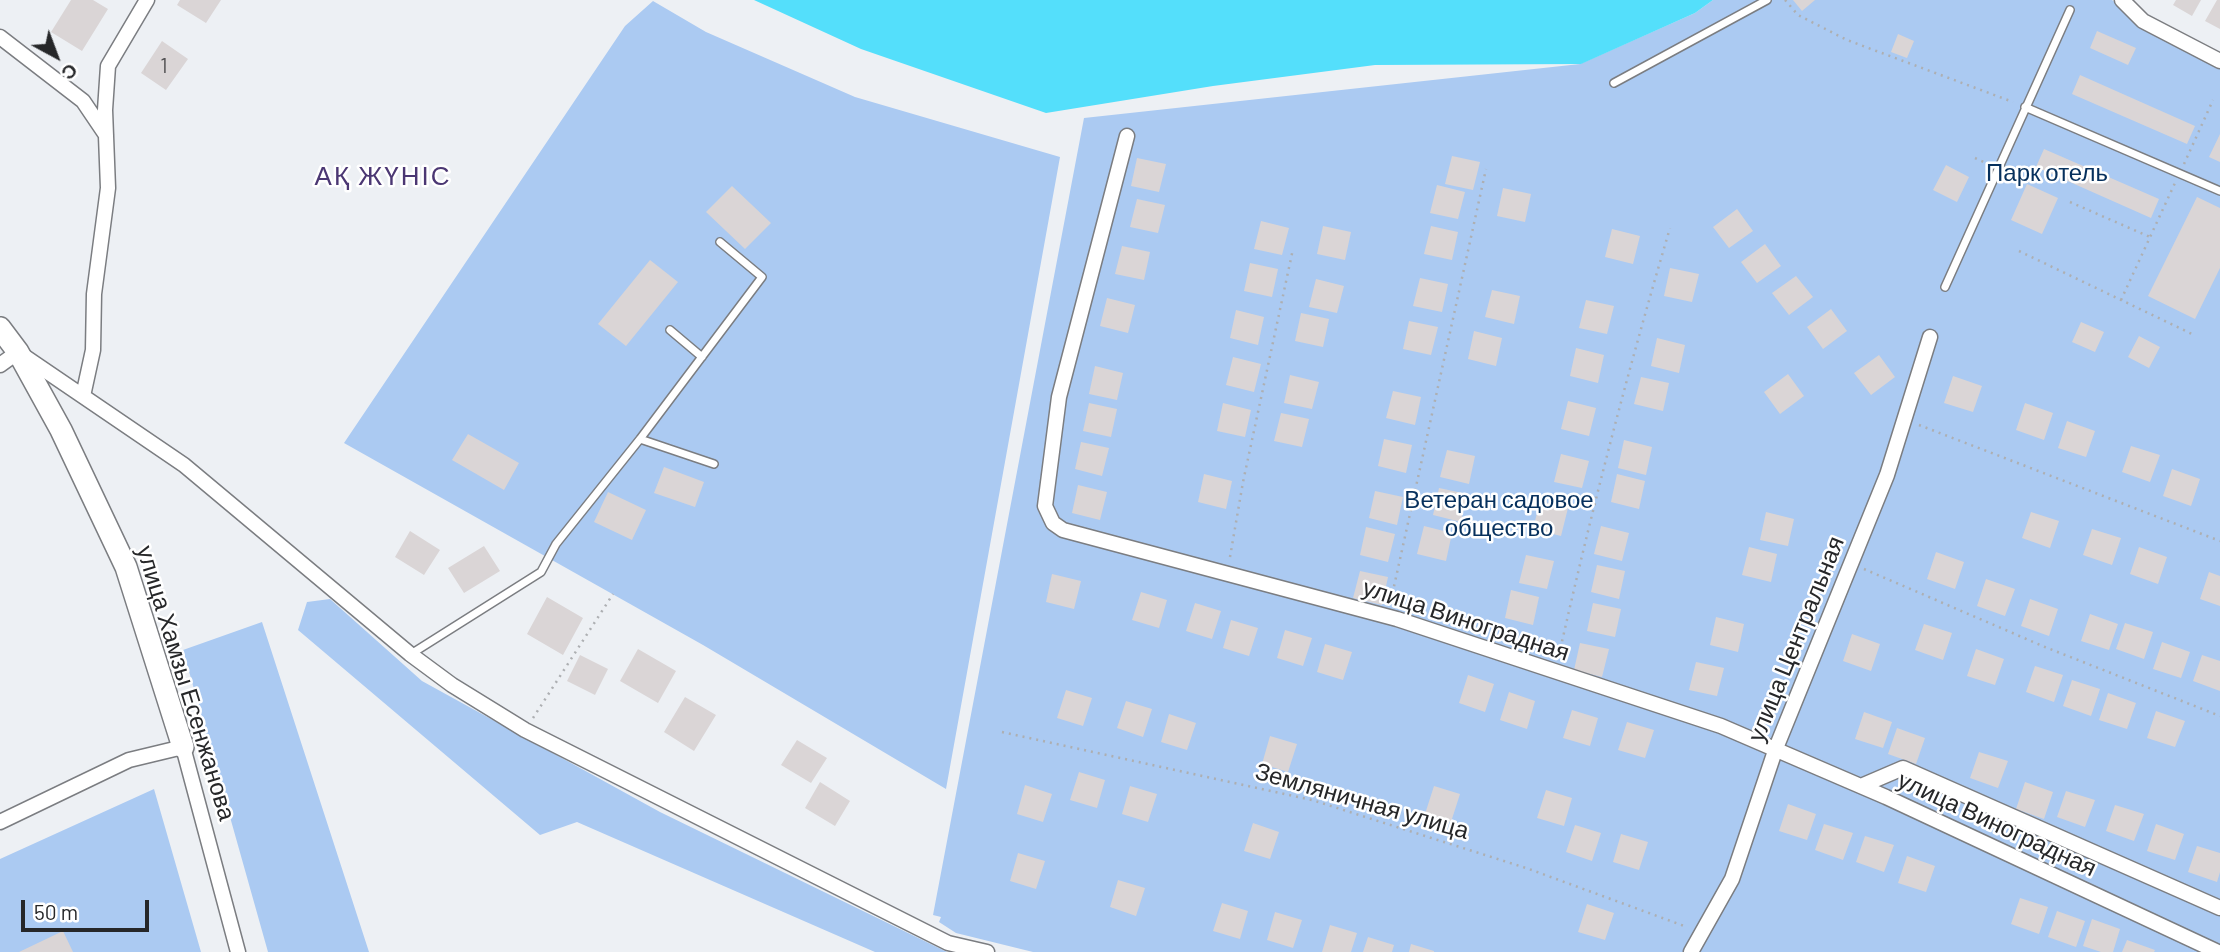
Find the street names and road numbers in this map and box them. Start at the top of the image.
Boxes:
street label: улица Центральная [1742,532,1850,746]
street label: улица Хамзы Есенжанова [130,542,242,824]
street label: улица Виноградная [1359,573,1573,667]
street label: Земляничная улица [1252,757,1472,845]
street label: улица Виноградная [1893,765,2101,883]

